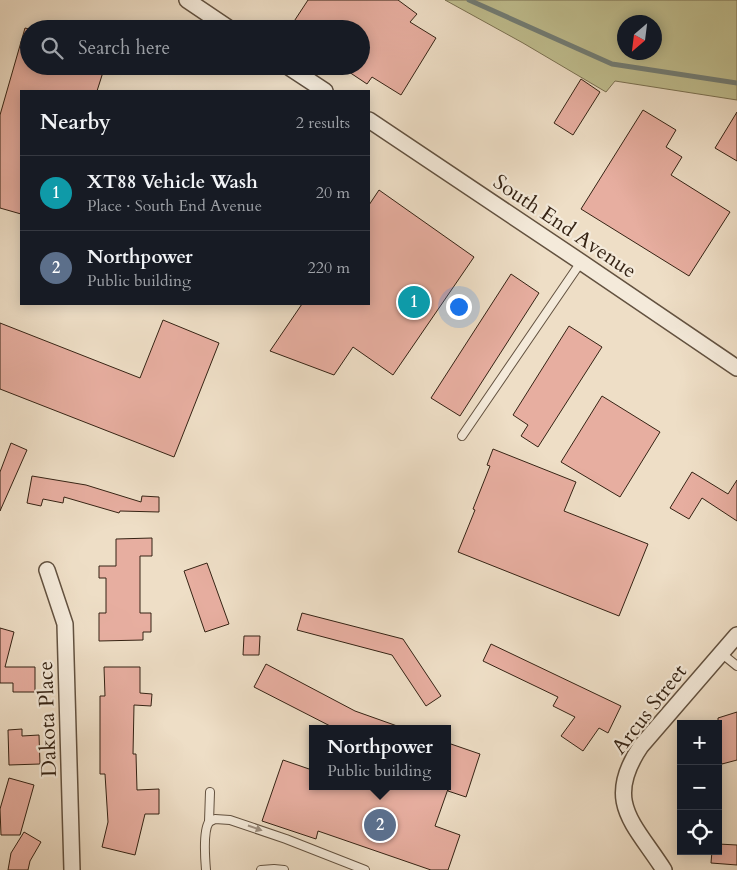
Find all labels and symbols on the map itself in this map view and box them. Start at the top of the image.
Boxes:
north arrow [617,15,662,60]
street label: South End Avenue [487,168,642,285]
pin: 1 [398,283,430,321]
your location [446,294,472,320]
street label: Arcus Street [605,658,694,760]
street label: Dakota Place [31,660,64,777]
pin: 2 [364,806,396,844]
one-way arrow [248,825,263,833]

